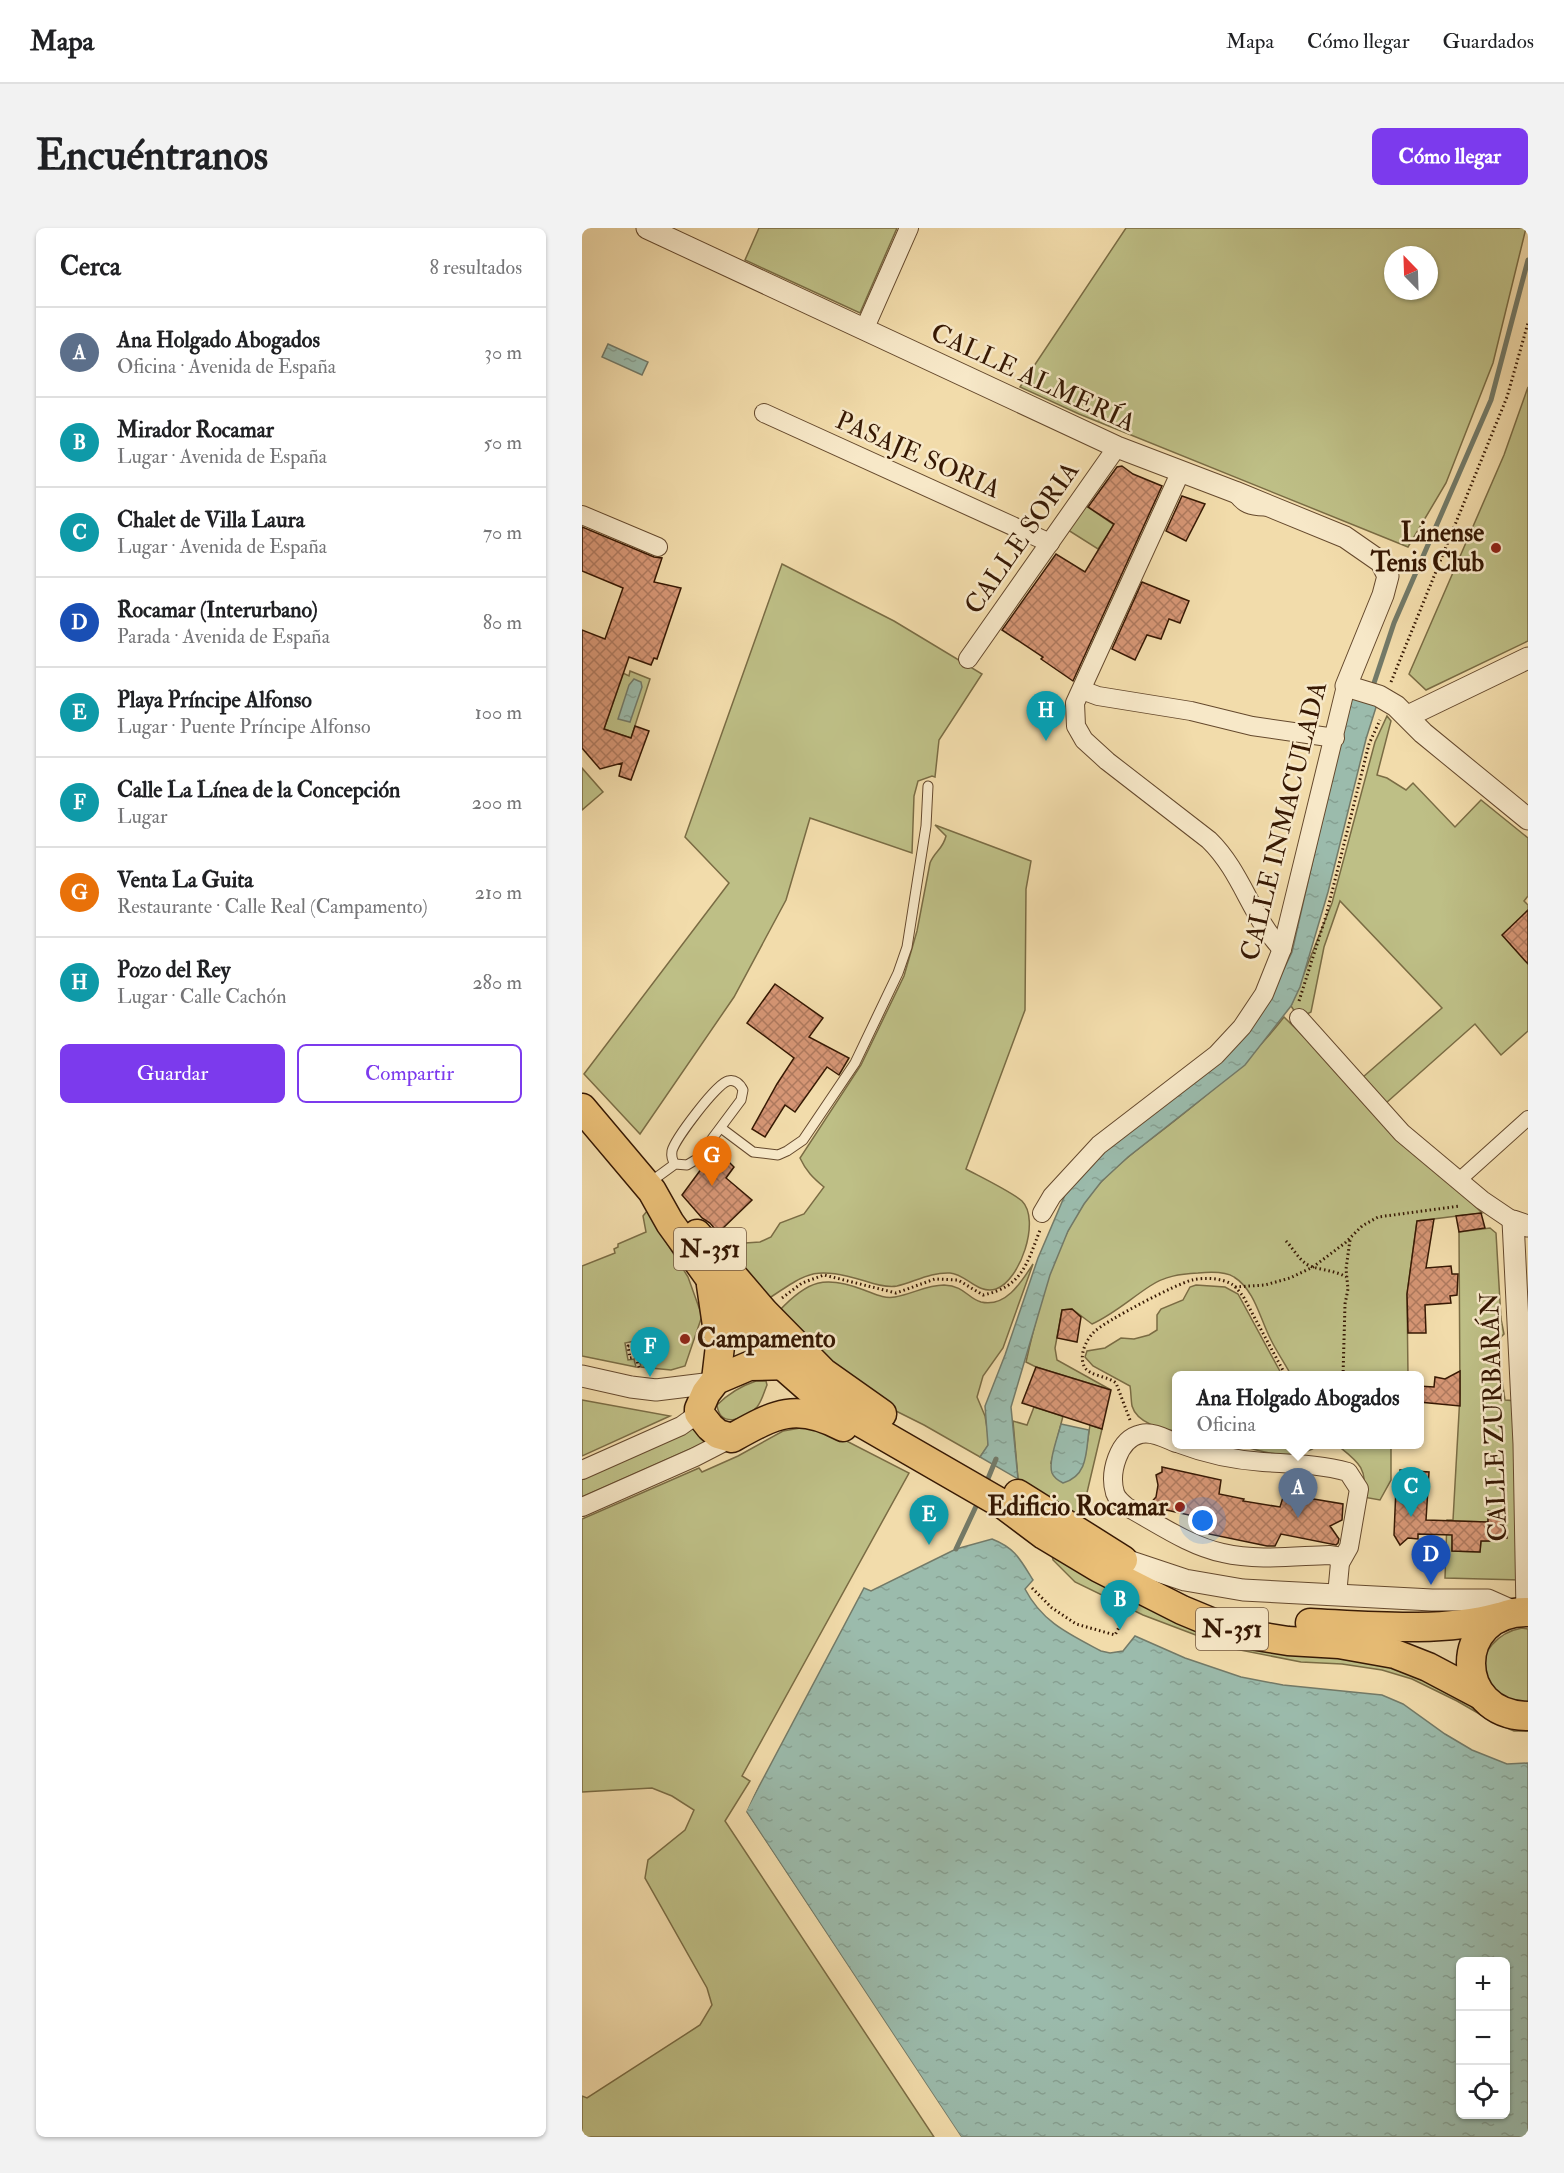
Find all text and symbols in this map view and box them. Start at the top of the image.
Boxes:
text: Mapa [30,24,94,59]
text: Mapa [1226,28,1274,55]
text: Cómo llegar [1307,28,1410,55]
text: Guardados [1443,28,1534,55]
button: Cómo llegar [1372,128,1528,185]
text: Encuéntranos [36,130,268,182]
north arrow [1384,246,1438,300]
text: Cerca [60,251,121,283]
text: 8 resultados [429,255,522,280]
street label: CALLE ALMERÍA [926,315,1142,440]
text: Ana Holgado Abogados [117,326,320,354]
text: A [73,340,86,365]
text: 30 m [484,340,522,365]
text: Oficina · Avenida de España [117,354,336,379]
street label: PASAJE SORIA [831,404,1006,506]
text: Mirador Rocamar [117,416,274,444]
text: B [73,430,86,455]
text: 50 m [483,430,522,455]
text: Lugar · Avenida de España [117,444,327,469]
street label: CALLE SORIA [958,455,1087,620]
text: Chalet de Villa Laura [117,506,305,534]
place label: Linense Tenis Club [1370,517,1484,579]
text: C [72,520,87,545]
text: 70 m [483,520,522,545]
text: Lugar · Avenida de España [117,534,327,559]
marker: Linense Tenis Club [1489,541,1503,555]
text: Rocamar (Interurbano) [117,596,318,624]
text: D [71,610,88,635]
text: 80 m [483,610,522,635]
text: Parada · Avenida de España [117,624,330,649]
street label: CALLE INMACULADA [1234,678,1334,964]
text: Playa Príncipe Alfonso [117,686,312,714]
pin: H [1026,692,1066,741]
text: E [72,700,87,725]
text: 100 m [475,700,522,725]
text: Lugar · Puente Príncipe Alfonso [117,714,371,739]
text: Calle La Línea de la Concepción [117,776,400,804]
text: F [73,790,86,815]
text: 200 m [472,790,522,815]
text: Lugar [117,804,167,829]
text: Venta La Guita [117,866,253,894]
text: G [71,880,88,905]
text: 210 m [475,880,522,905]
text: Restaurante · Calle Real (Campamento) [117,894,428,919]
text: Pozo del Rey [117,956,230,984]
text: H [71,970,88,995]
text: 280 m [472,970,522,995]
text: Lugar · Calle Cachón [117,984,287,1009]
button: Guardar [60,1044,285,1103]
button: Compartir [297,1044,522,1103]
pin: G [692,1136,732,1186]
road number: N-351 [674,1228,746,1270]
street label: CALLE ZURBARÁN [1472,1291,1514,1542]
place label: Campamento [697,1323,836,1356]
pin: F [630,1328,670,1377]
marker: Campamento [678,1332,692,1346]
popup [1172,1371,1424,1449]
text: Ana Holgado Abogados [1197,1384,1399,1412]
text: Oficina [1197,1412,1256,1437]
pin: A [1278,1468,1318,1518]
pin: C [1392,1468,1430,1517]
place label: Edificio Rocamar [987,1491,1168,1523]
pin: E [910,1496,948,1545]
marker: Edificio Rocamar [1173,1500,1187,1514]
your location [1188,1506,1217,1535]
pin: D [1412,1536,1450,1585]
pin: B [1100,1580,1140,1630]
road number: N-351 [1196,1608,1268,1650]
map controls [1456,1957,1510,2119]
button: + [1456,1957,1510,2011]
button: − [1456,2011,1510,2065]
button: locate [1456,2065,1510,2119]

